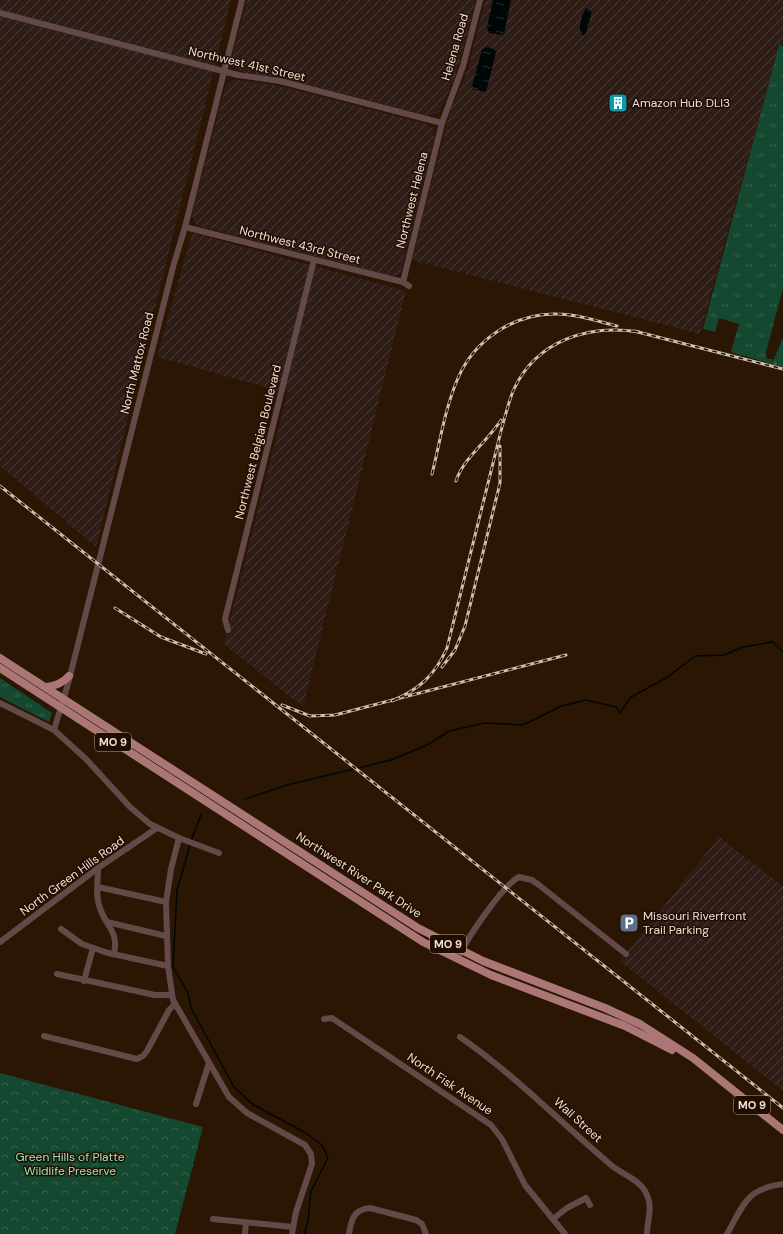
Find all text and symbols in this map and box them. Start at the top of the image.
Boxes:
street label: Helena Road [438,12,472,82]
street label: Northwest 41st Street [187,43,307,85]
building icon: Amazon Hub DLI3 [607,92,629,114]
place label: Amazon Hub DLI3 [632,95,730,111]
street label: Northwest Helena [392,150,432,250]
street label: Northwest 43rd Street [238,222,362,268]
street label: North Mattox Road [117,310,157,416]
street label: Northwest Belgian Boulevard [231,363,285,521]
road number: MO 9 [95,733,131,751]
street label: Northwest River Park Drive [293,828,425,922]
street label: North Green Hills Road [17,833,127,919]
place label: Missouri Riverfront Trail Parking [643,908,747,938]
parking icon: Missouri Riverfront Trail Parking [618,912,640,934]
road number: MO 9 [430,935,466,953]
street label: North Fisk Avenue [404,1049,496,1119]
street label: Wall Street [550,1094,606,1146]
road number: MO 9 [734,1096,770,1114]
park label: Green Hills of Platte Wildlife Preserve [15,1149,125,1179]

